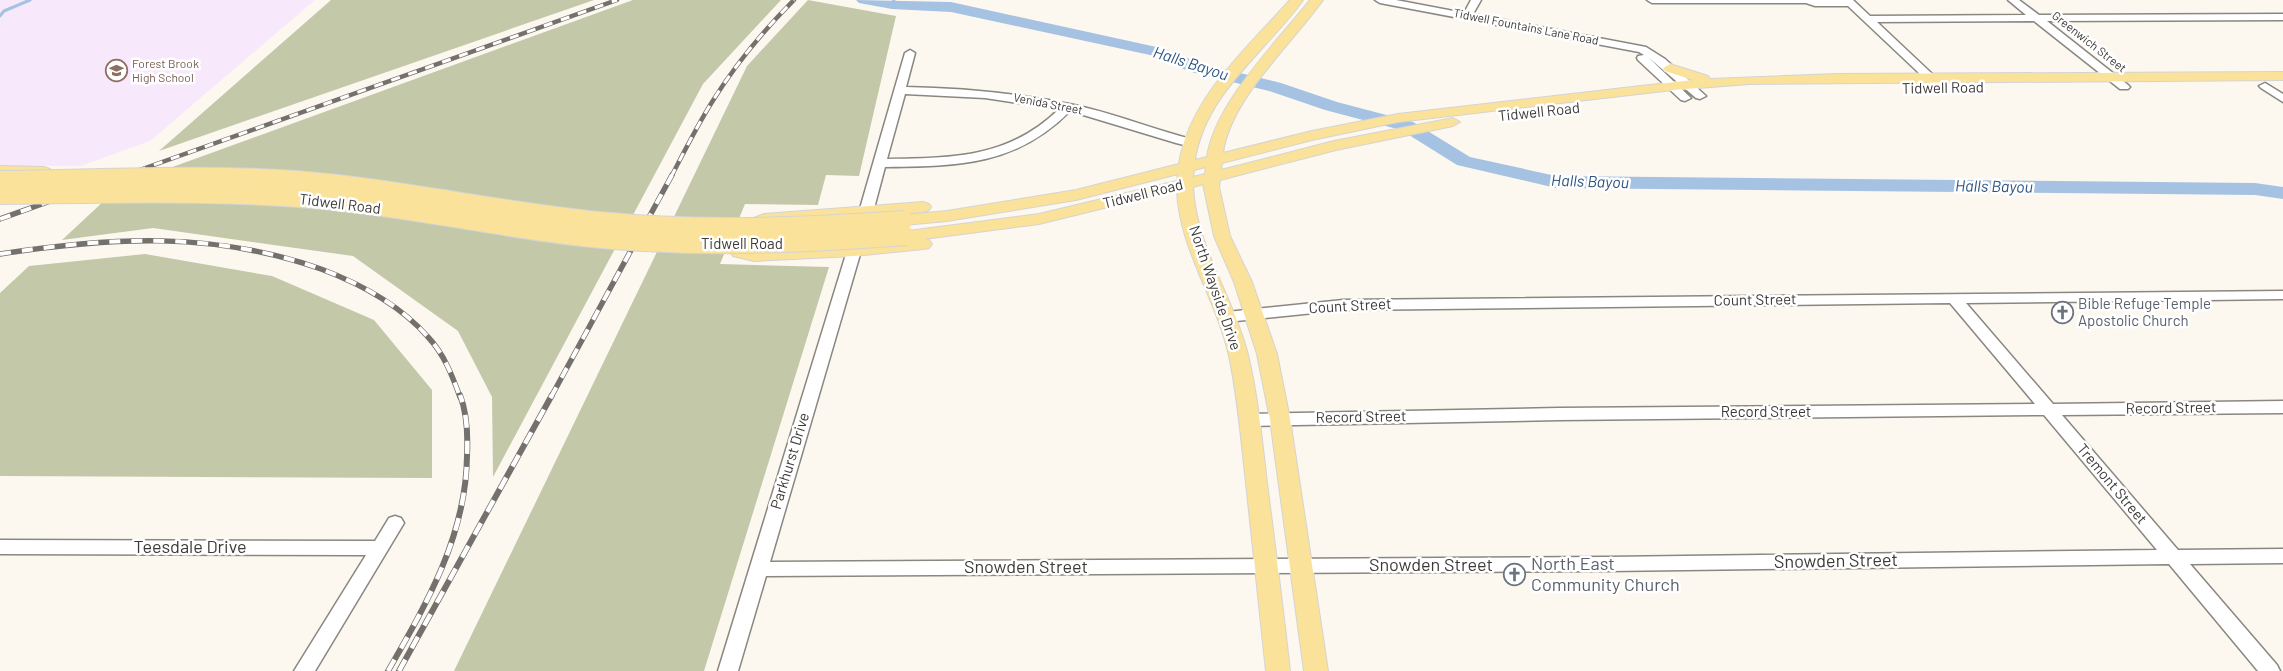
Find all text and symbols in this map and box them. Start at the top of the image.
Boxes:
street label: Tidwell Fountains Lane Road [1452,5,1600,47]
street label: Greenwich Street [2050,8,2130,75]
water label: Halls Bayou [1151,41,1231,84]
place label: Forest Brook High School [132,56,199,84]
school or university icon: Forest Brook High School [104,59,128,83]
street label: Tidwell Road [1902,77,1984,97]
street label: Venida Street [1012,89,1084,117]
street label: Tidwell Road [1497,98,1581,124]
water label: Halls Bayou [1551,170,1629,191]
street label: Tidwell Road [1101,174,1185,212]
water label: Halls Bayou [1955,175,2033,196]
street label: Tidwell Road [298,189,382,217]
street label: North Wayside Drive [1186,223,1246,352]
street label: Tidwell Road [701,234,783,252]
street label: Count Street [1713,289,1797,309]
street label: Count Street [1308,294,1392,316]
place label: Bible Refuge Temple Apostolic Church [2078,294,2211,329]
church icon: Bible Refuge Temple Apostolic Church [2050,301,2074,325]
street label: Record Street [2126,397,2216,417]
street label: Record Street [1721,402,1811,420]
street label: Record Street [1316,406,1406,426]
street label: Parkhurst Drive [766,410,812,511]
street label: Tremont Street [2074,440,2152,527]
street label: Teesdale Drive [133,535,247,557]
street label: Snowden Street [1774,548,1898,572]
place label: North East Community Church [1531,552,1680,595]
street label: Snowden Street [1369,553,1493,575]
street label: Snowden Street [964,555,1088,577]
church icon: North East Community Church [1503,562,1527,586]

